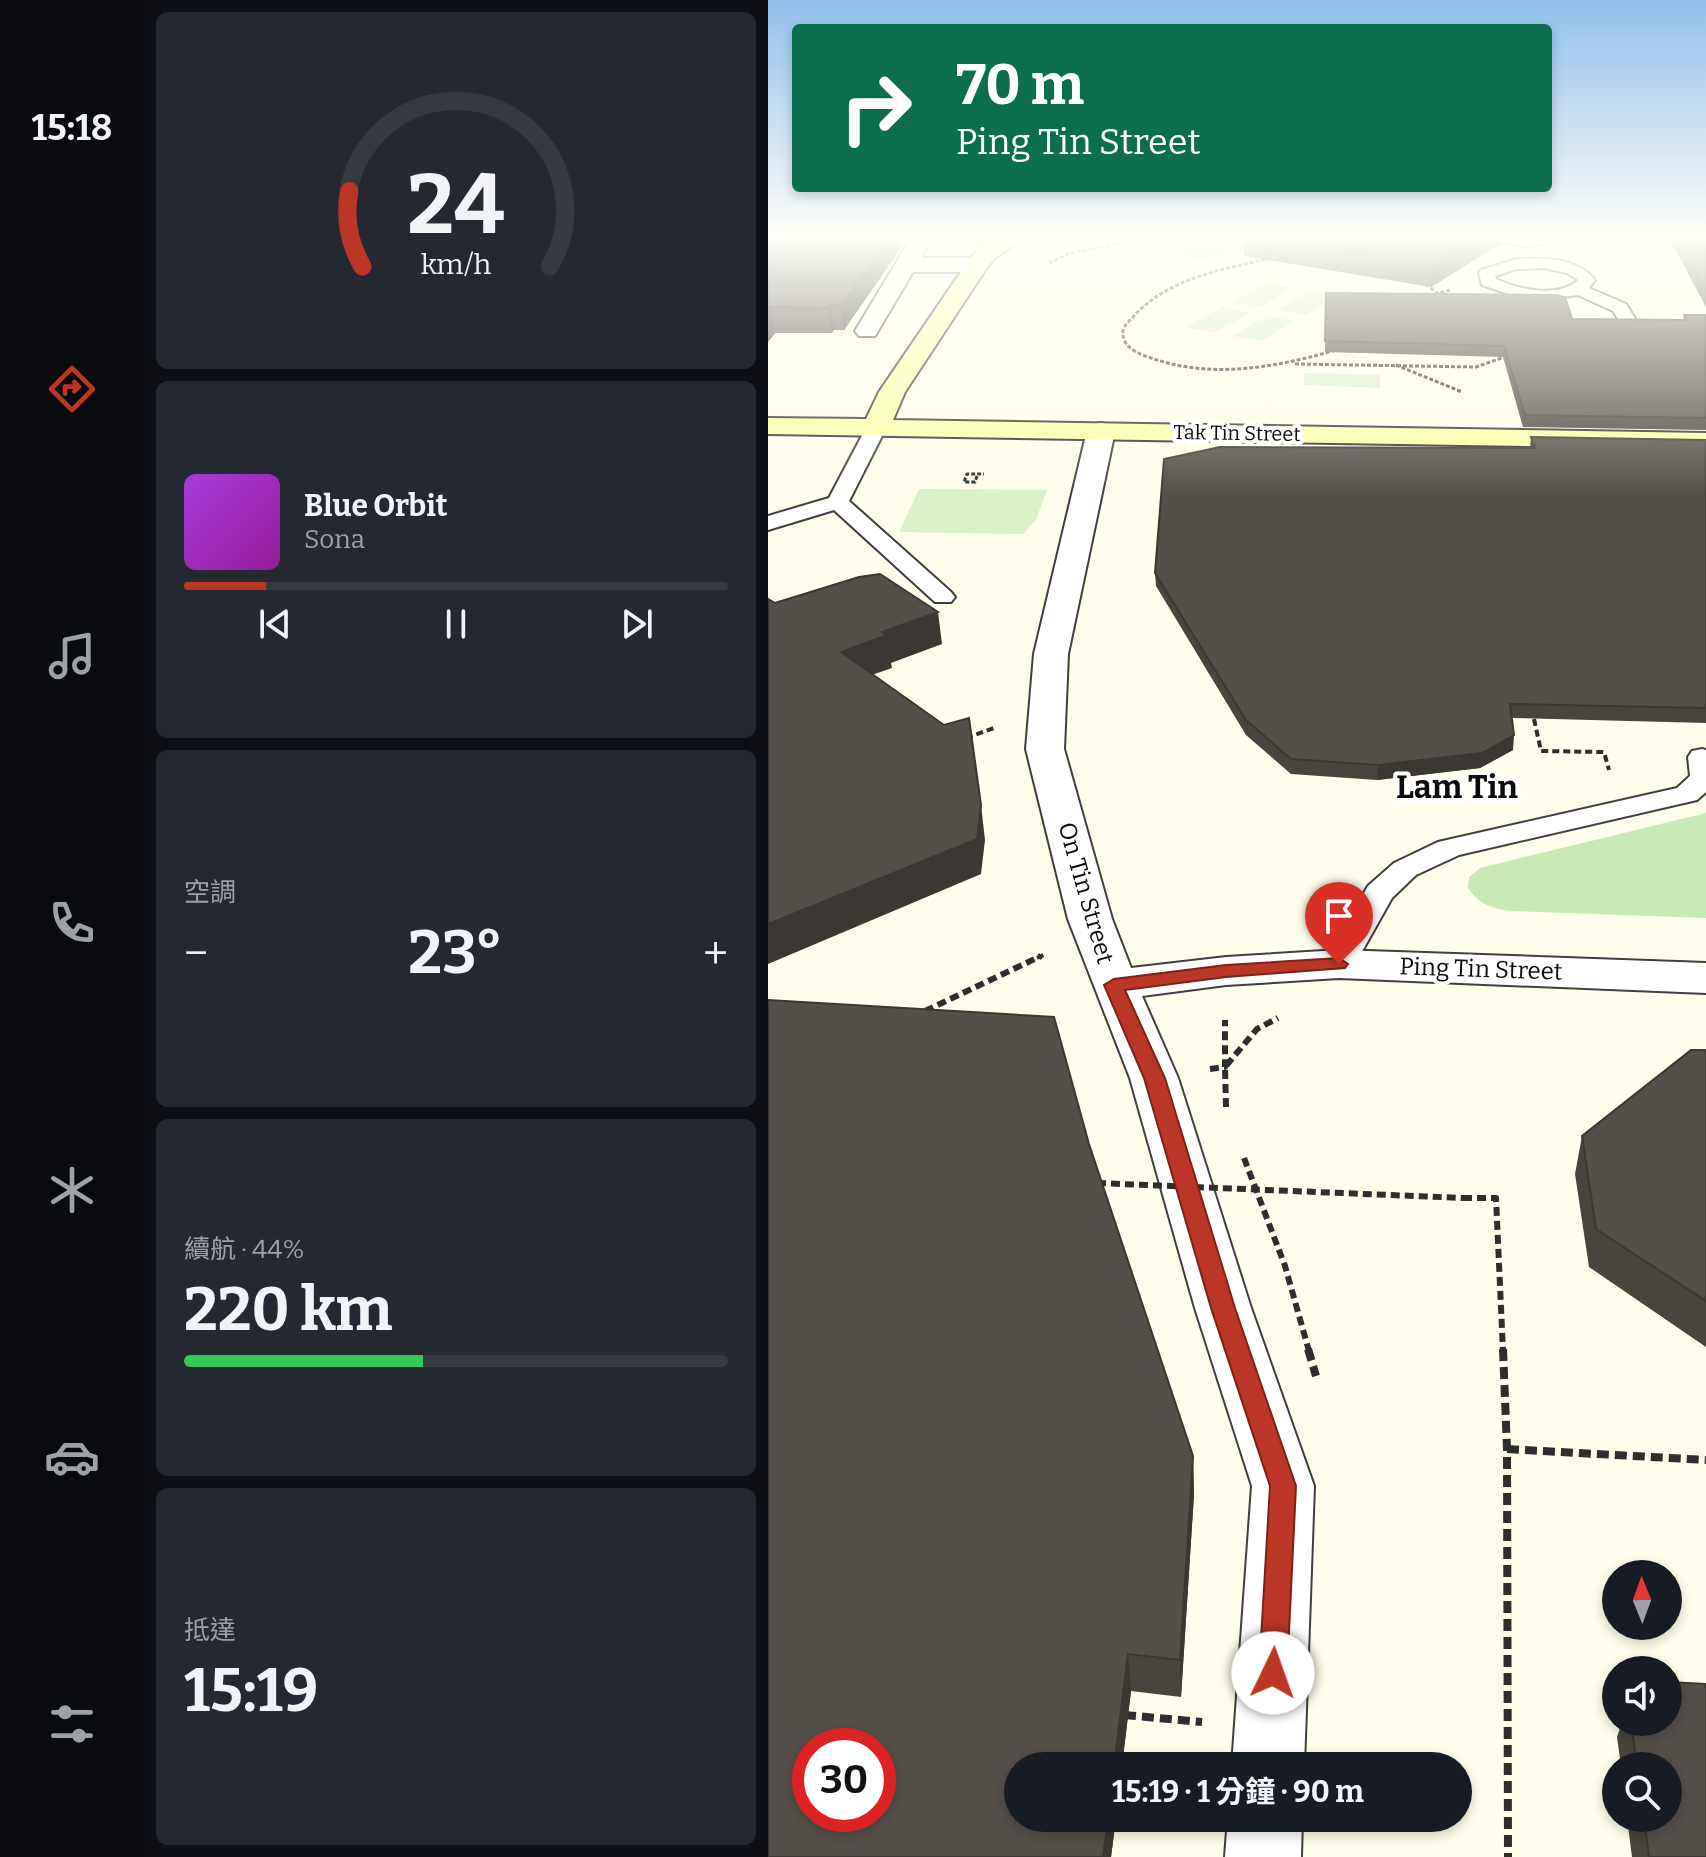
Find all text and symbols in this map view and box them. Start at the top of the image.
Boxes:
text: 70 m [956,52,1084,119]
icon: right [824,56,928,160]
text: 15:18 [32,106,112,150]
text: Ping Tin Street [956,120,1201,164]
text: 24 [407,154,505,254]
text: km/h [421,247,492,282]
icon: directions [44,361,100,417]
street label: Tak Tin Street [1173,420,1301,446]
text: Blue Orbit [304,488,448,524]
text: Sona [304,524,365,555]
icon: previous [253,602,297,646]
icon: pause [434,602,478,646]
icon: next [615,602,659,646]
icon: music [44,628,100,684]
district label: Lam Tin [1396,768,1518,806]
street label: On Tin Street [1052,819,1120,967]
text: 空調 [184,877,236,908]
pin [1305,882,1373,964]
icon: arrive [1317,894,1361,938]
icon: phone [44,895,100,951]
text: 23° [408,917,503,989]
text: − [184,927,208,980]
text: + [703,927,728,980]
street label: Ping Tin Street [1399,952,1563,986]
icon: climate [44,1162,100,1218]
text: 續航 · 44% [184,1234,304,1265]
text: 220 km [184,1274,393,1346]
icon: car [44,1429,100,1485]
north arrow [1602,1560,1682,1640]
map controls [1602,1560,1682,1832]
text: 抵達 [184,1615,236,1646]
position arrow [1231,1631,1315,1715]
text: 15:19 [184,1655,318,1727]
button: sound [1602,1656,1682,1736]
icon: filters [44,1696,100,1752]
speed limit sign: 30 [792,1728,896,1832]
button: search [1602,1752,1682,1832]
text: 15:19 · 1 分鐘 · 90 m [1112,1774,1364,1810]

